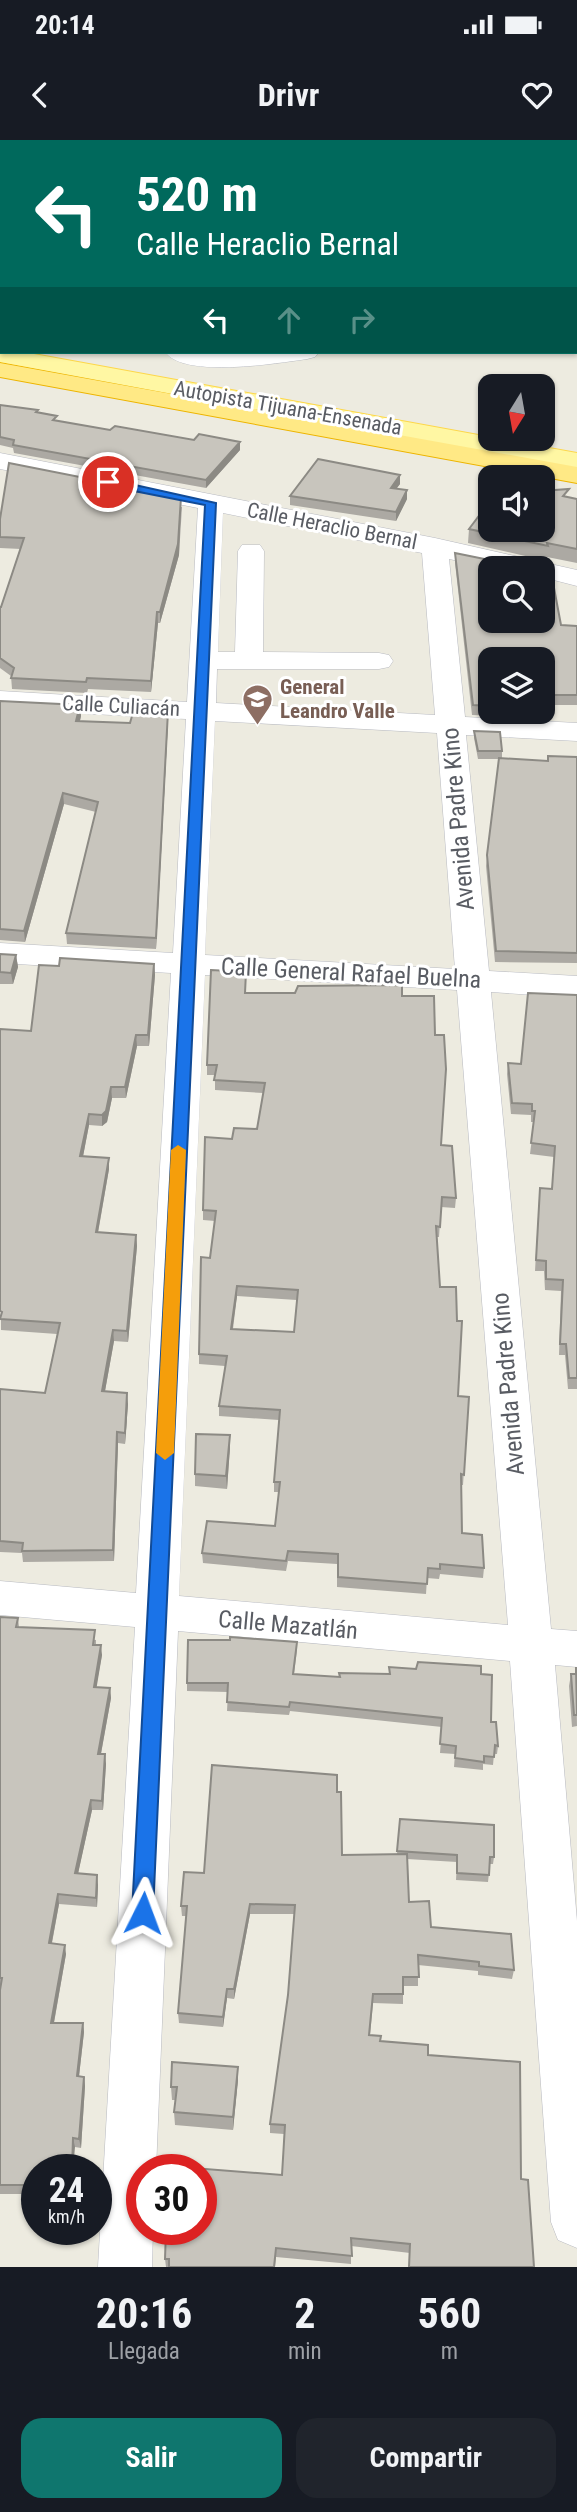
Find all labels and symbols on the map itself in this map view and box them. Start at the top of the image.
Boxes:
north arrow [478,374,555,452]
street label: Autopista Tijuana-Ensenada [172,376,404,440]
pin [78,452,138,512]
street label: Calle Heraclio Bernal [245,498,419,554]
place label: General Leandro Valle [280,675,395,723]
school or university icon: General Leandro Valle [240,682,274,726]
street label: Calle Culiacán [61,691,181,721]
street label: Avenida Padre Kino [436,726,480,912]
street label: Calle General Rafael Buelna [220,952,482,994]
street label: Avenida Padre Kino [486,1291,530,1477]
street label: Calle Mazatlán [217,1605,359,1645]
position arrow [106,1876,180,1950]
speed limit sign: 30 [126,2154,217,2245]

